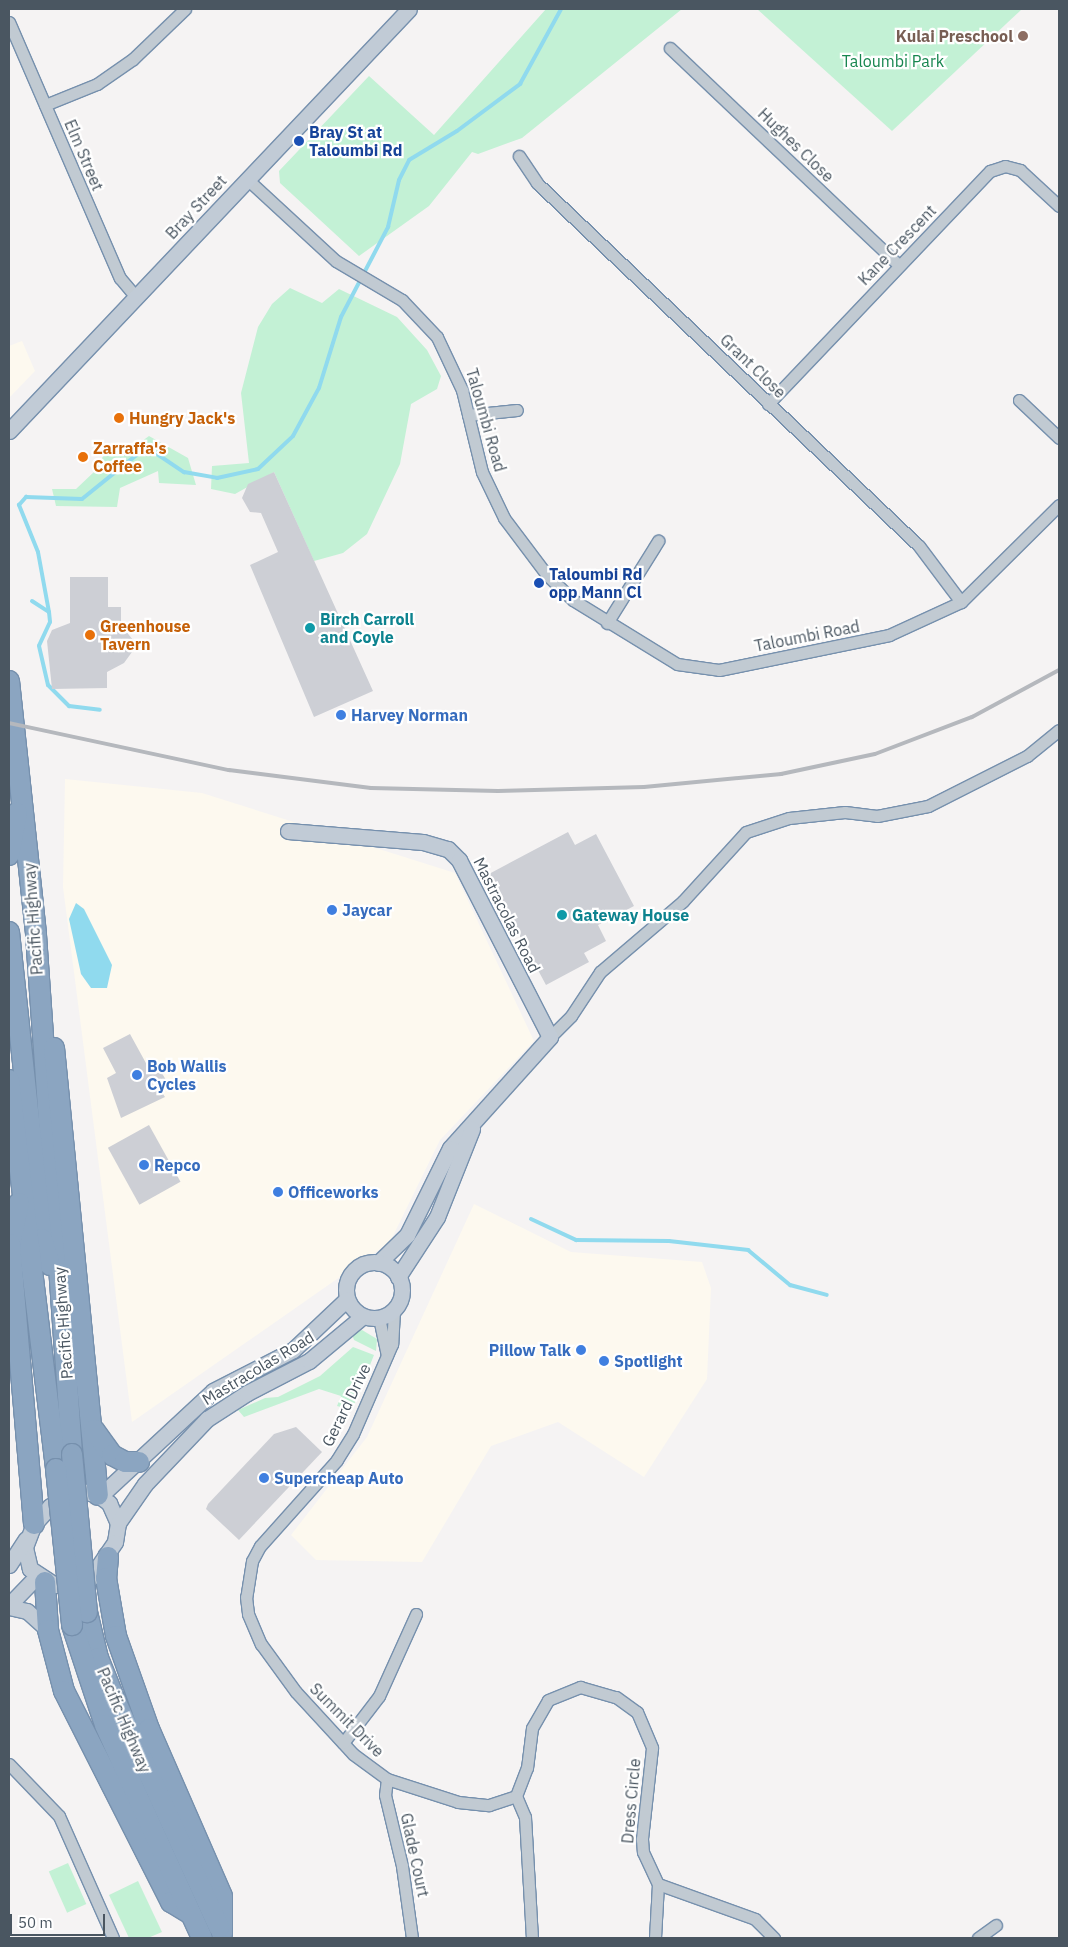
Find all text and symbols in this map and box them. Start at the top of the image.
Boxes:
place label: Kulai Preschool [896,26,1013,46]
marker: Kulai Preschool [1017,30,1029,42]
park label: Taloumbi Park [842,51,944,71]
street label: Hughes Close [754,104,838,186]
street label: Elm Street [60,117,108,193]
place label: Bray St at Taloumbi Rd [309,122,402,160]
marker: Bray St at Taloumbi Rd [293,135,305,147]
street label: Bray Street [162,171,230,243]
street label: Kane Crescent [854,201,940,289]
street label: Grant Close [716,330,790,402]
street label: Taloumbi Road [462,366,510,474]
place label: Hungry Jack's [129,408,235,428]
marker: Hungry Jack's [113,412,125,424]
place label: Zarraffa's Coffee [93,438,166,476]
marker: Zarraffa's Coffee [77,451,89,463]
place label: Taloumbi Rd opp Mann Cl [549,564,642,602]
marker: Taloumbi Rd opp Mann Cl [533,577,545,589]
place label: Birch Carroll and Coyle [320,609,414,647]
place label: Greenhouse Tavern [100,616,191,654]
street label: Taloumbi Road [753,616,861,656]
marker: Birch Carroll and Coyle [304,622,316,634]
marker: Greenhouse Tavern [84,629,96,641]
place label: Harvey Norman [351,705,468,725]
marker: Harvey Norman [335,709,347,721]
street label: Mastracolas Road [470,854,544,976]
street label: Pacific Highway [20,862,46,976]
place label: Jaycar [342,900,392,920]
marker: Jaycar [326,904,338,916]
place label: Gateway House [572,905,689,925]
marker: Gateway House [556,909,568,921]
place label: Bob Wallis Cycles [147,1056,227,1094]
marker: Bob Wallis Cycles [131,1069,143,1081]
place label: Repco [154,1155,200,1175]
marker: Repco [138,1159,150,1171]
place label: Officeworks [288,1182,379,1202]
marker: Officeworks [272,1186,284,1198]
street label: Pacific Highway [50,1266,76,1380]
street label: Mastracolas Road [198,1327,318,1409]
place label: Pillow Talk [489,1340,571,1360]
marker: Pillow Talk [575,1344,587,1356]
place label: Spotlight [614,1351,683,1371]
marker: Spotlight [598,1355,610,1367]
street label: Gerard Drive [318,1360,374,1450]
place label: Supercheap Auto [274,1468,404,1488]
marker: Supercheap Auto [258,1472,270,1484]
street label: Pacific Highway [93,1665,155,1775]
street label: Summit Drive [306,1679,388,1761]
street label: Dress Circle [618,1758,644,1844]
street label: Glade Court [397,1811,433,1899]
scale bar [12,1904,108,1936]
text: 50 m [18,1913,53,1932]

